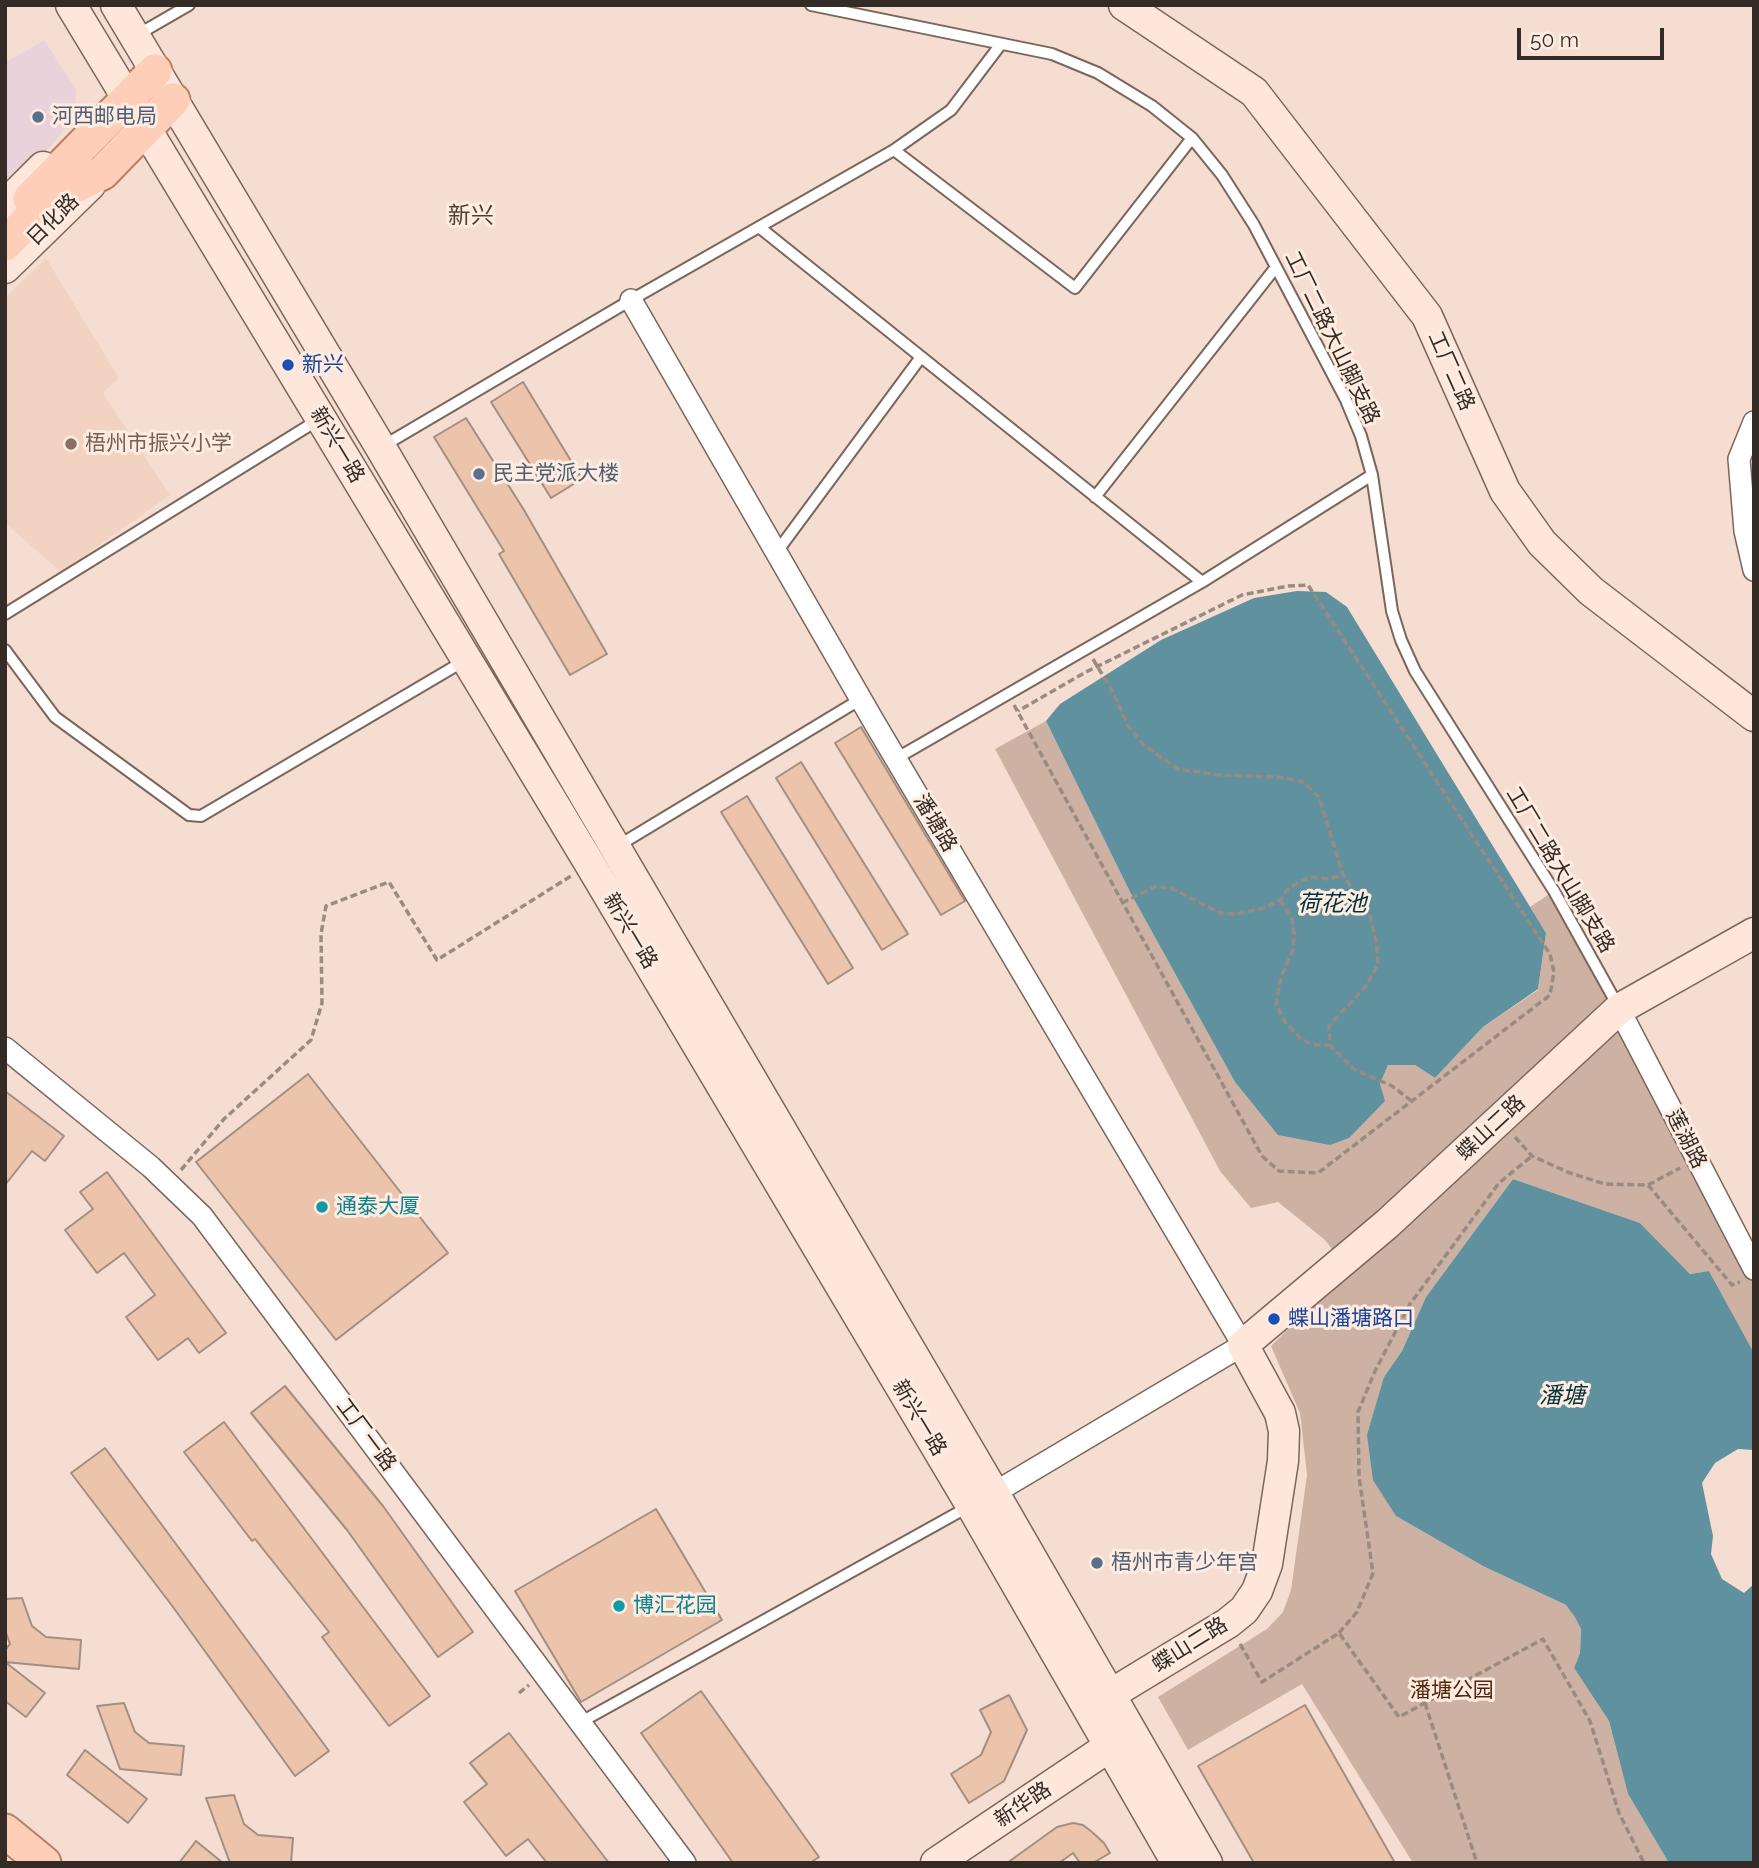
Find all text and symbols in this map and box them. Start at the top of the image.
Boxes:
scale bar [1521,14,1668,58]
text: 50 m [1530,27,1579,52]
place label: 河西邮电局 [52,104,157,130]
marker: 河西邮电局 [30,109,46,125]
street label: 日化路 [22,189,84,251]
district label: 新兴 [448,202,494,230]
street label: 工厂二路大山脚支路 [1279,248,1385,428]
street label: 工厂二路 [1422,328,1480,414]
place label: 新兴 [302,352,344,378]
marker: 新兴 [280,357,296,373]
street label: 新兴一路 [305,403,369,487]
place label: 梧州市振兴小学 [85,431,232,457]
marker: 梧州市振兴小学 [63,436,79,452]
place label: 民主党派大楼 [493,461,619,487]
marker: 民主党派大楼 [471,466,487,482]
street label: 工厂二路大山脚支路 [1501,783,1619,957]
street label: 潘塘路 [908,790,962,856]
street label: 新兴一路 [598,889,662,973]
water label: 荷花池 [1298,890,1366,918]
street label: 蝶山二路 [1452,1090,1530,1166]
street label: 莲湖路 [1660,1105,1712,1173]
place label: 通泰大厦 [336,1194,420,1220]
marker: 通泰大厦 [314,1199,330,1215]
place label: 蝶山潘塘路口 [1288,1306,1414,1332]
marker: 蝶山潘塘路口 [1266,1311,1282,1327]
street label: 新兴一路 [887,1376,951,1460]
water label: 潘塘 [1539,1382,1585,1410]
street label: 工厂一路 [331,1394,401,1476]
place label: 梧州市青少年宫 [1111,1550,1258,1576]
marker: 梧州市青少年宫 [1089,1555,1105,1571]
place label: 博汇花园 [633,1593,717,1619]
marker: 博汇花园 [611,1598,627,1614]
street label: 蝶山二路 [1148,1612,1232,1678]
park label: 潘塘公园 [1410,1678,1494,1704]
street label: 新华路 [990,1777,1056,1833]

